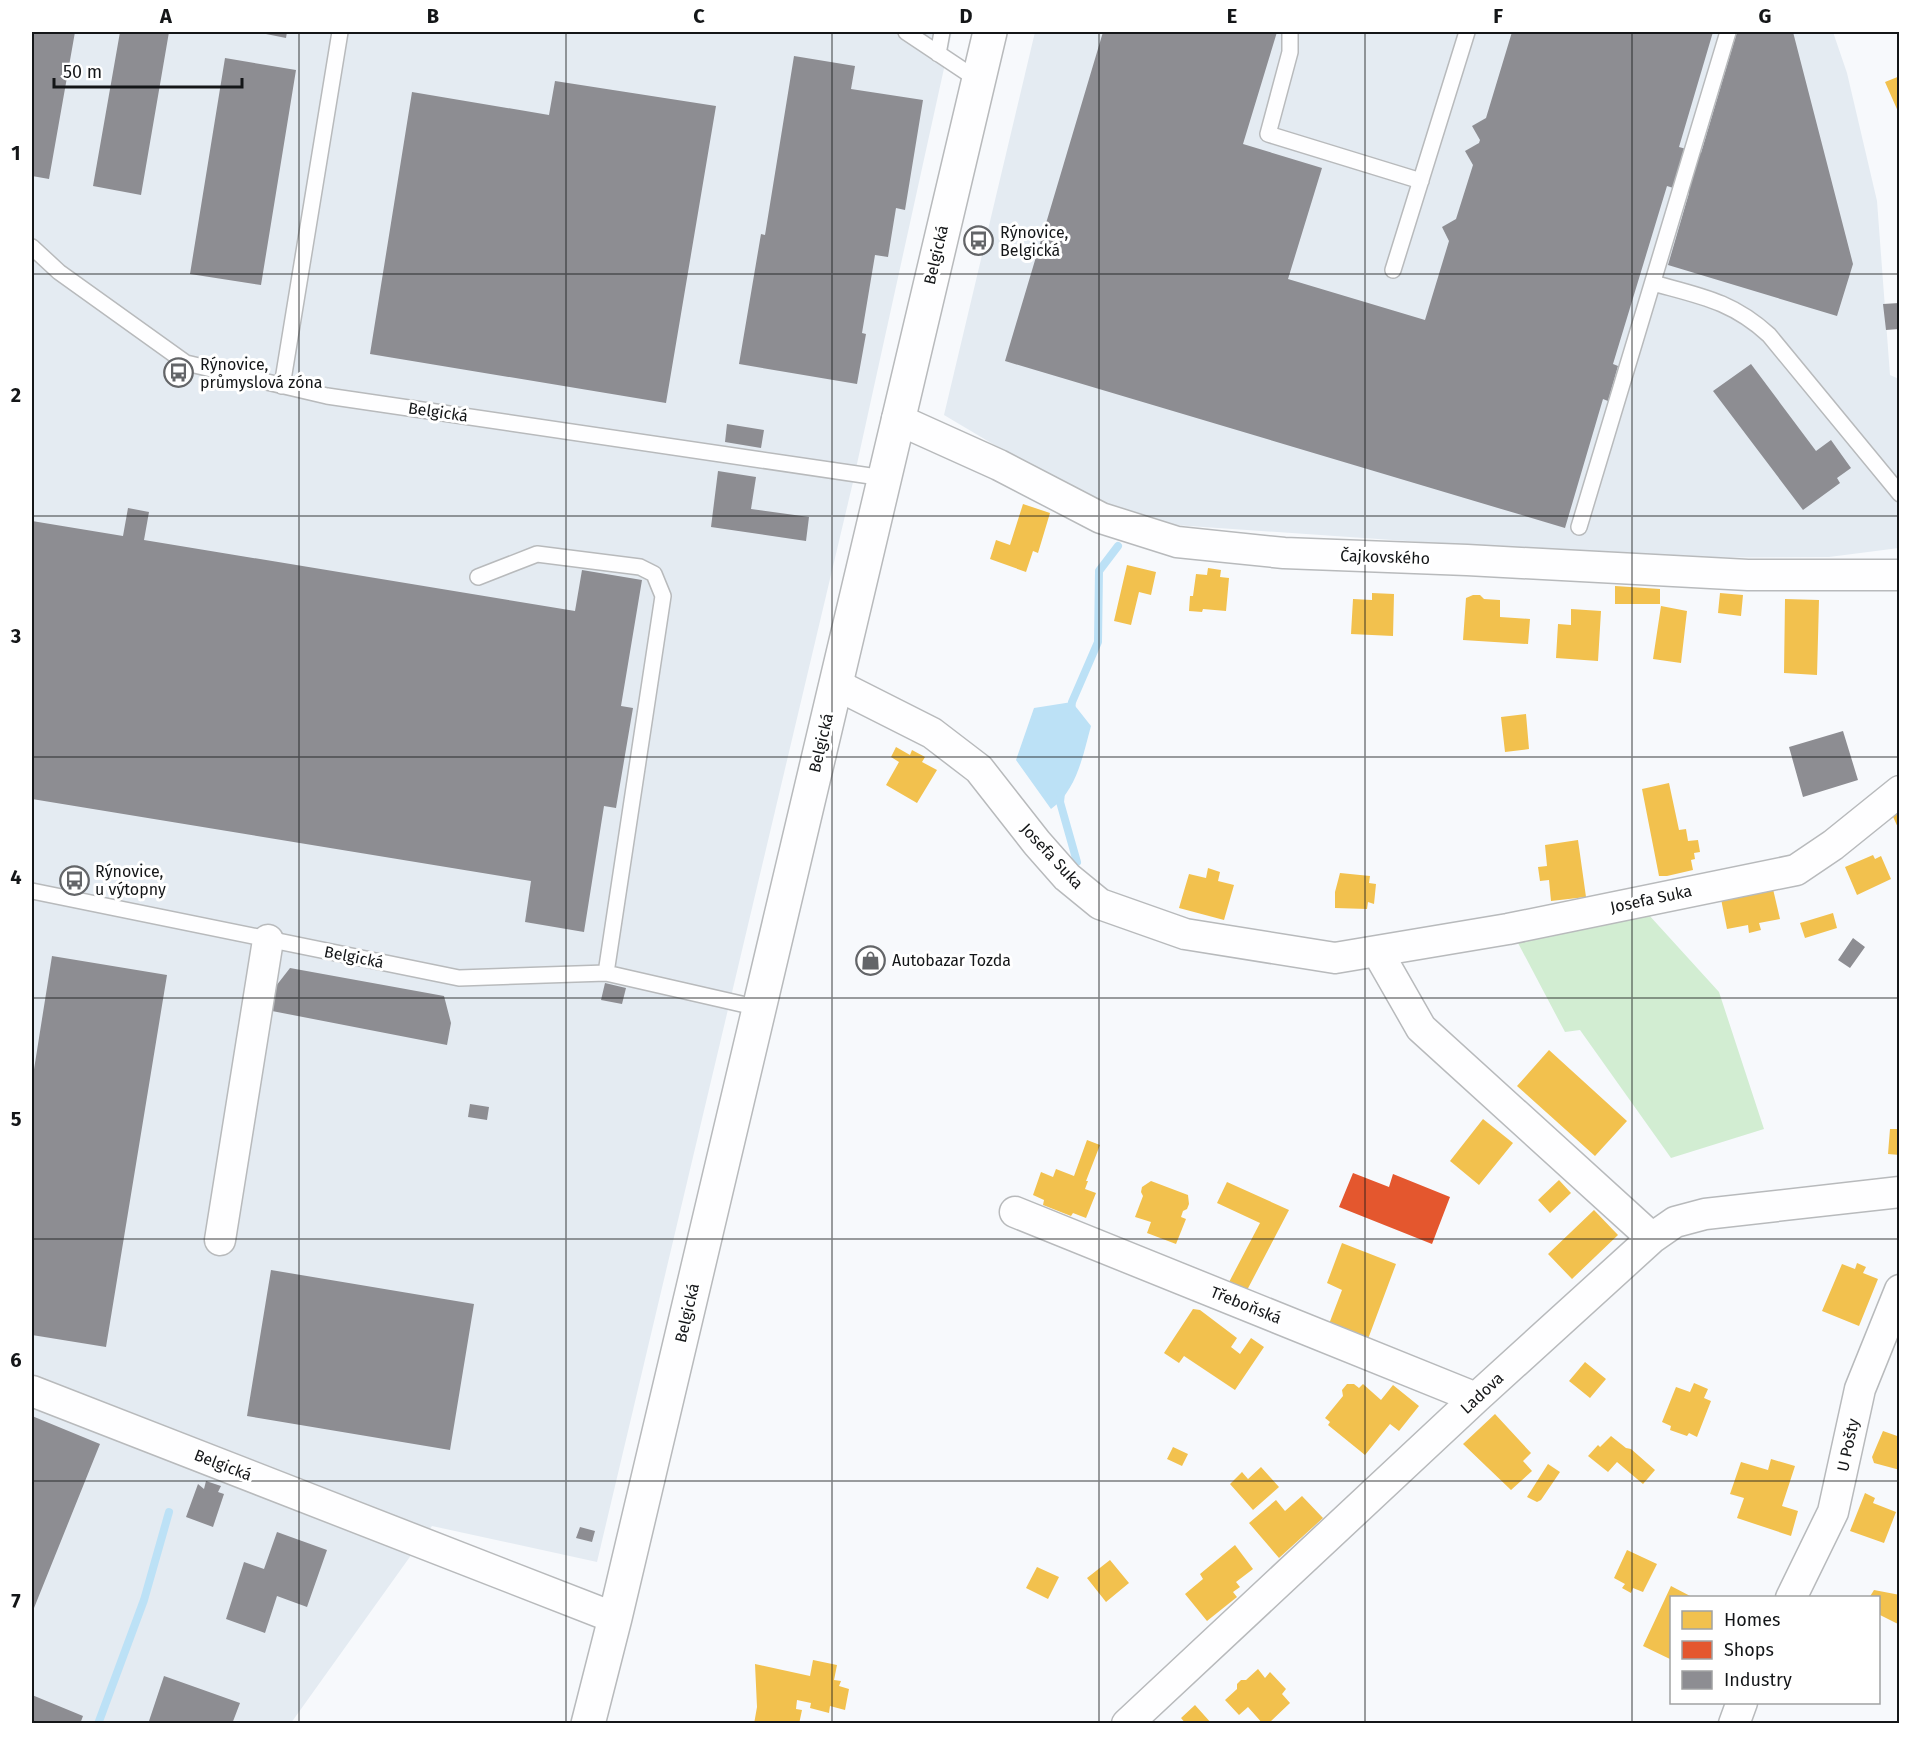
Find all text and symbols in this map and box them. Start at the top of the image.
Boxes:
text: A [159,4,173,28]
text: B [427,4,439,28]
text: C [693,4,705,28]
text: D [959,4,973,28]
text: E [1227,4,1237,28]
text: F [1493,4,1503,28]
text: G [1759,4,1771,28]
scale bar [54,51,242,89]
text: 50 m [63,61,102,83]
text: 1 [11,141,21,165]
street label: Belgická [920,223,952,287]
place label: Rýnovice, Belgická [1000,223,1068,260]
bus stop icon: Rýnovice, Belgická [963,225,995,257]
place label: Rýnovice, průmyslová zóna [200,355,323,392]
bus stop icon: Rýnovice, průmyslová zóna [163,357,195,389]
text: 2 [11,383,21,407]
street label: Belgická [407,398,469,426]
street label: Čajkovského [1340,545,1430,568]
text: 3 [10,624,21,648]
street label: Belgická [805,711,837,775]
street label: Josefa Suka [1017,819,1087,893]
place label: Rýnovice, u výtopny [95,862,166,899]
bus stop icon: Rýnovice, u výtopny [58,864,90,896]
text: 4 [10,865,22,889]
street label: Josefa Suka [1608,881,1694,917]
street label: Belgická [323,942,385,972]
shop icon: Autobazar Tozda [855,944,887,976]
place label: Autobazar Tozda [892,951,1011,970]
text: 5 [11,1107,22,1131]
street label: Belgická [671,1281,703,1345]
street label: Třeboňská [1208,1282,1284,1328]
text: 6 [10,1348,22,1372]
street label: Ladova [1457,1368,1507,1418]
street label: U Pošty [1833,1416,1863,1473]
street label: Belgická [191,1445,255,1485]
text: 7 [11,1589,21,1613]
legend [1670,1596,1880,1704]
text: Homes [1724,1609,1780,1631]
text: Shops [1724,1639,1774,1661]
text: Industry [1724,1669,1792,1691]

